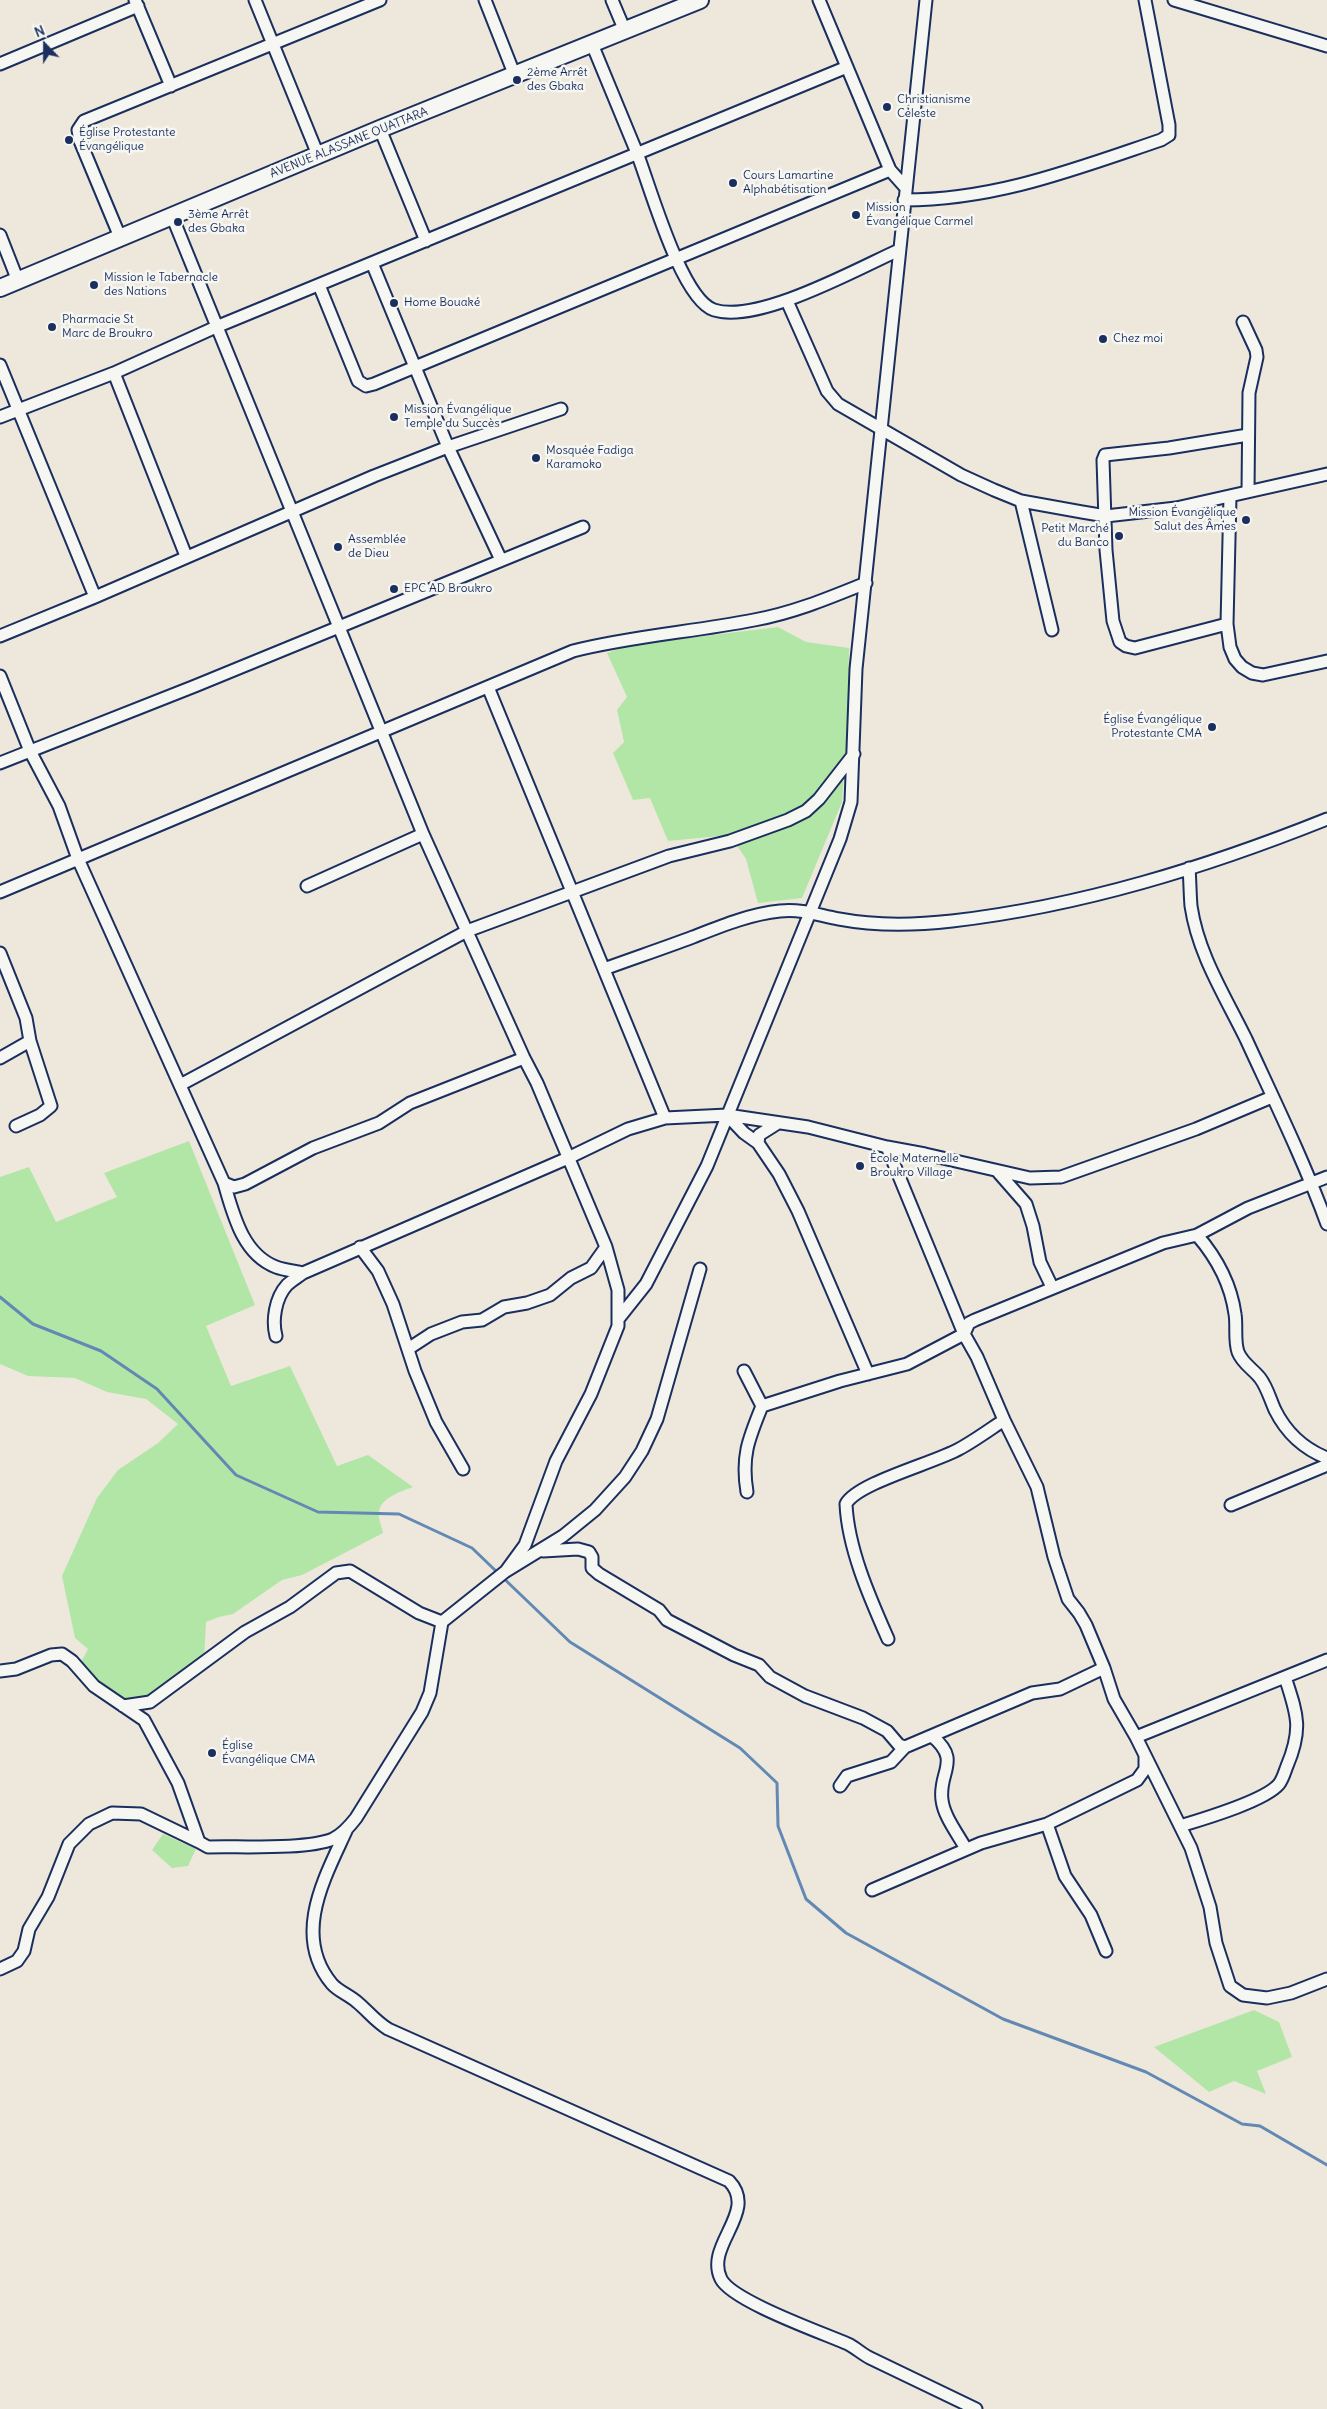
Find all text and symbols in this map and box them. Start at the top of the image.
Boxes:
north arrow [20,20,70,70]
text: N [32,21,47,41]
place label: 2ème Arrêt des Gbaka [527,66,588,94]
marker: 2ème Arrêt des Gbaka [511,74,523,86]
place label: Christianisme Céleste [897,93,971,121]
marker: Christianisme Céleste [881,101,893,113]
street label: AVENUE ALASSANE OUATTARA [268,105,430,181]
place label: Église Protestante Évangélique [79,126,175,154]
marker: Église Protestante Évangélique [63,134,75,146]
place label: Cours Lamartine Alphabétisation [743,169,833,197]
marker: Cours Lamartine Alphabétisation [727,177,739,189]
place label: Mission Évangélique Carmel [866,201,973,229]
place label: 3ème Arrêt des Gbaka [188,208,249,236]
marker: Mission Évangélique Carmel [850,209,862,221]
marker: 3ème Arrêt des Gbaka [172,216,184,228]
place label: Mission le Tabernacle des Nations [104,271,218,299]
marker: Mission le Tabernacle des Nations [88,279,100,291]
place label: Home Bouaké [404,296,480,310]
marker: Home Bouaké [388,297,400,309]
place label: Pharmacie St Marc de Broukro [62,313,153,341]
marker: Pharmacie St Marc de Broukro [46,321,58,333]
place label: Chez moi [1113,332,1163,346]
marker: Chez moi [1097,333,1109,345]
place label: Mission Évangélique Temple du Succès [404,403,512,431]
marker: Mission Évangélique Temple du Succès [388,411,400,423]
place label: Mosquée Fadiga Karamoko [546,444,634,472]
marker: Mosquée Fadiga Karamoko [530,452,542,464]
place label: Mission Évangélique Salut des Âmes [1128,506,1236,534]
marker: Mission Évangélique Salut des Âmes [1240,514,1252,526]
place label: Petit Marché du Banco [1041,522,1109,550]
marker: Petit Marché du Banco [1113,530,1125,542]
place label: Assemblée de Dieu [348,533,406,561]
marker: Assemblée de Dieu [332,541,344,553]
place label: EPC AD Broukro [404,582,492,596]
marker: EPC AD Broukro [388,583,400,595]
place label: Église Évangélique Protestante CMA [1103,713,1202,741]
marker: Église Évangélique Protestante CMA [1206,721,1218,733]
place label: École Maternelle Broukro Village [870,1152,959,1180]
marker: École Maternelle Broukro Village [854,1160,866,1172]
place label: Église Évangélique CMA [222,1739,315,1767]
marker: Église Évangélique CMA [206,1747,218,1759]

